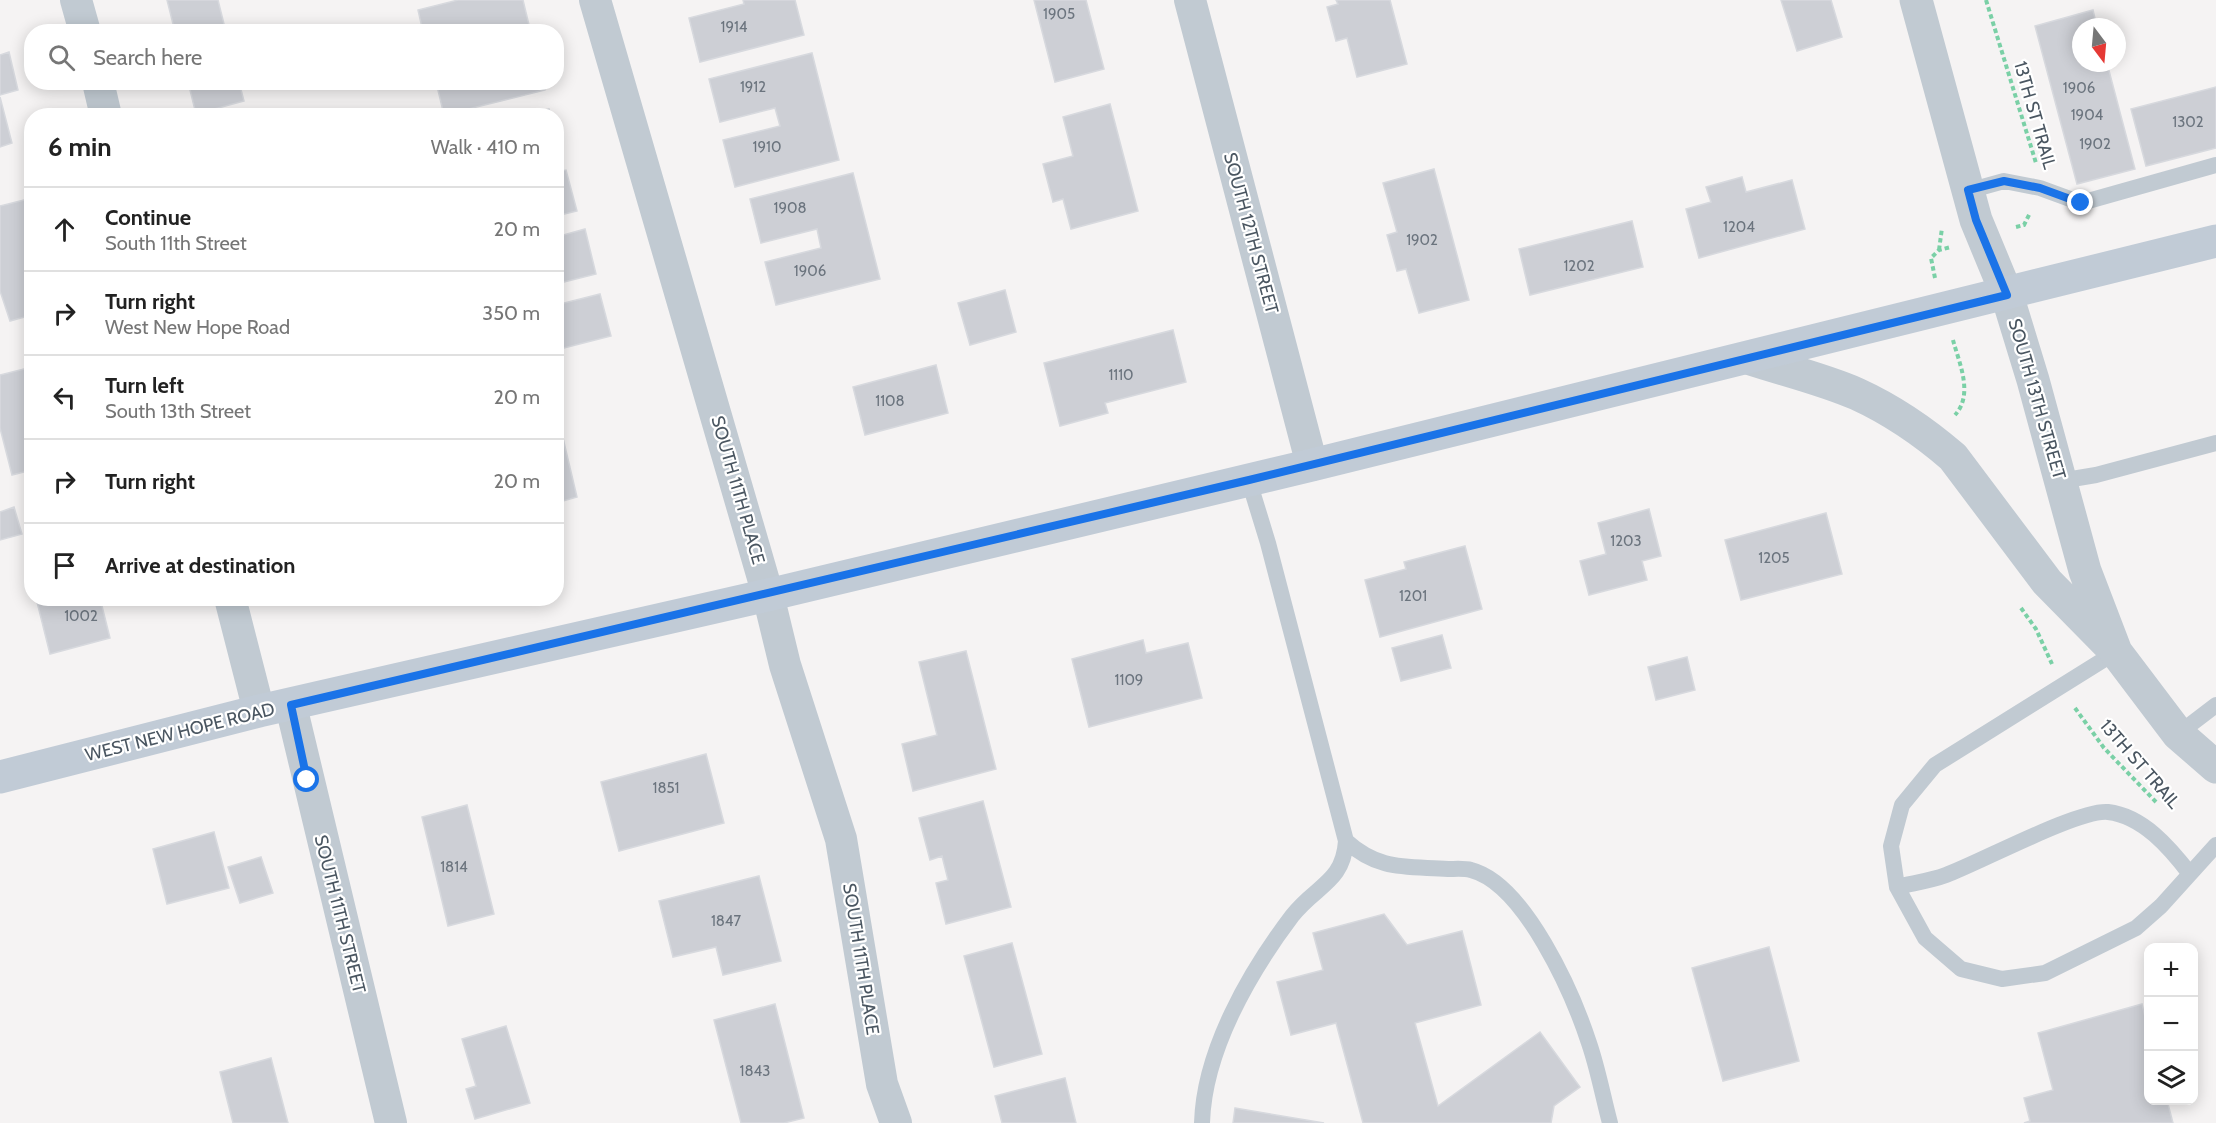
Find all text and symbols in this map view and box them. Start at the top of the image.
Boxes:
house number: 1905 [1043,5,1075,23]
house number: 1914 [721,18,748,36]
north arrow [2072,18,2126,72]
search box [24,24,564,90]
icon: search [45,41,78,74]
text: Search here [93,44,202,71]
street label: 13TH ST TRAIL [2009,58,2061,172]
house number: 1912 [740,78,766,96]
house number: 1906 [2063,79,2095,97]
house number: 1904 [2071,106,2104,124]
house number: 1302 [2172,113,2204,131]
text: 6 min [48,131,112,163]
text: Walk · 410 m [431,135,540,159]
house number: 1902 [2079,135,2111,153]
house number: 1910 [753,138,781,156]
street label: SOUTH 12TH STREET [1219,150,1283,316]
route end [2067,189,2093,215]
house number: 1908 [774,199,806,217]
text: Continue [105,204,191,231]
icon: ahead [48,213,81,246]
text: 20 m [494,217,540,241]
house number: 1204 [1723,218,1755,236]
text: South 11th Street [105,231,247,255]
house number: 1902 [1406,231,1438,249]
house number: 1202 [1563,257,1595,275]
house number: 1906 [794,262,826,280]
text: Turn right [105,288,195,315]
icon: right [48,297,81,330]
text: 350 m [482,301,540,325]
text: West New Hope Road [105,315,290,339]
street label: SOUTH 13TH STREET [2004,316,2071,482]
house number: 1110 [1108,366,1134,384]
text: Turn left [105,372,184,399]
icon: left [48,381,81,414]
text: 20 m [494,385,540,409]
house number: 1108 [875,392,905,410]
text: South 13th Street [105,399,251,423]
street label: SOUTH 11TH PLACE [706,413,770,567]
icon: right [48,465,81,498]
text: Turn right [105,468,195,495]
text: 20 m [494,469,540,493]
house number: 1203 [1610,532,1642,550]
icon: arrive [48,549,81,582]
house number: 1205 [1758,549,1790,567]
text: Arrive at destination [105,552,295,579]
house number: 1201 [1399,587,1427,605]
house number: 1002 [64,607,98,625]
house number: 1109 [1115,671,1143,689]
street label: WEST NEW HOPE ROAD [83,698,277,766]
street label: 13TH ST TRAIL [2095,715,2185,813]
route start [293,766,319,792]
house number: 1851 [653,779,680,797]
street label: SOUTH 11TH STREET [310,833,370,996]
house number: 1814 [440,858,468,876]
street label: SOUTH 11TH PLACE [838,882,884,1036]
house number: 1847 [711,912,742,930]
map controls [2144,943,2198,1105]
button: + [2144,943,2198,997]
button: − [2144,997,2198,1051]
button: layers [2144,1051,2198,1105]
house number: 1843 [740,1062,770,1080]

